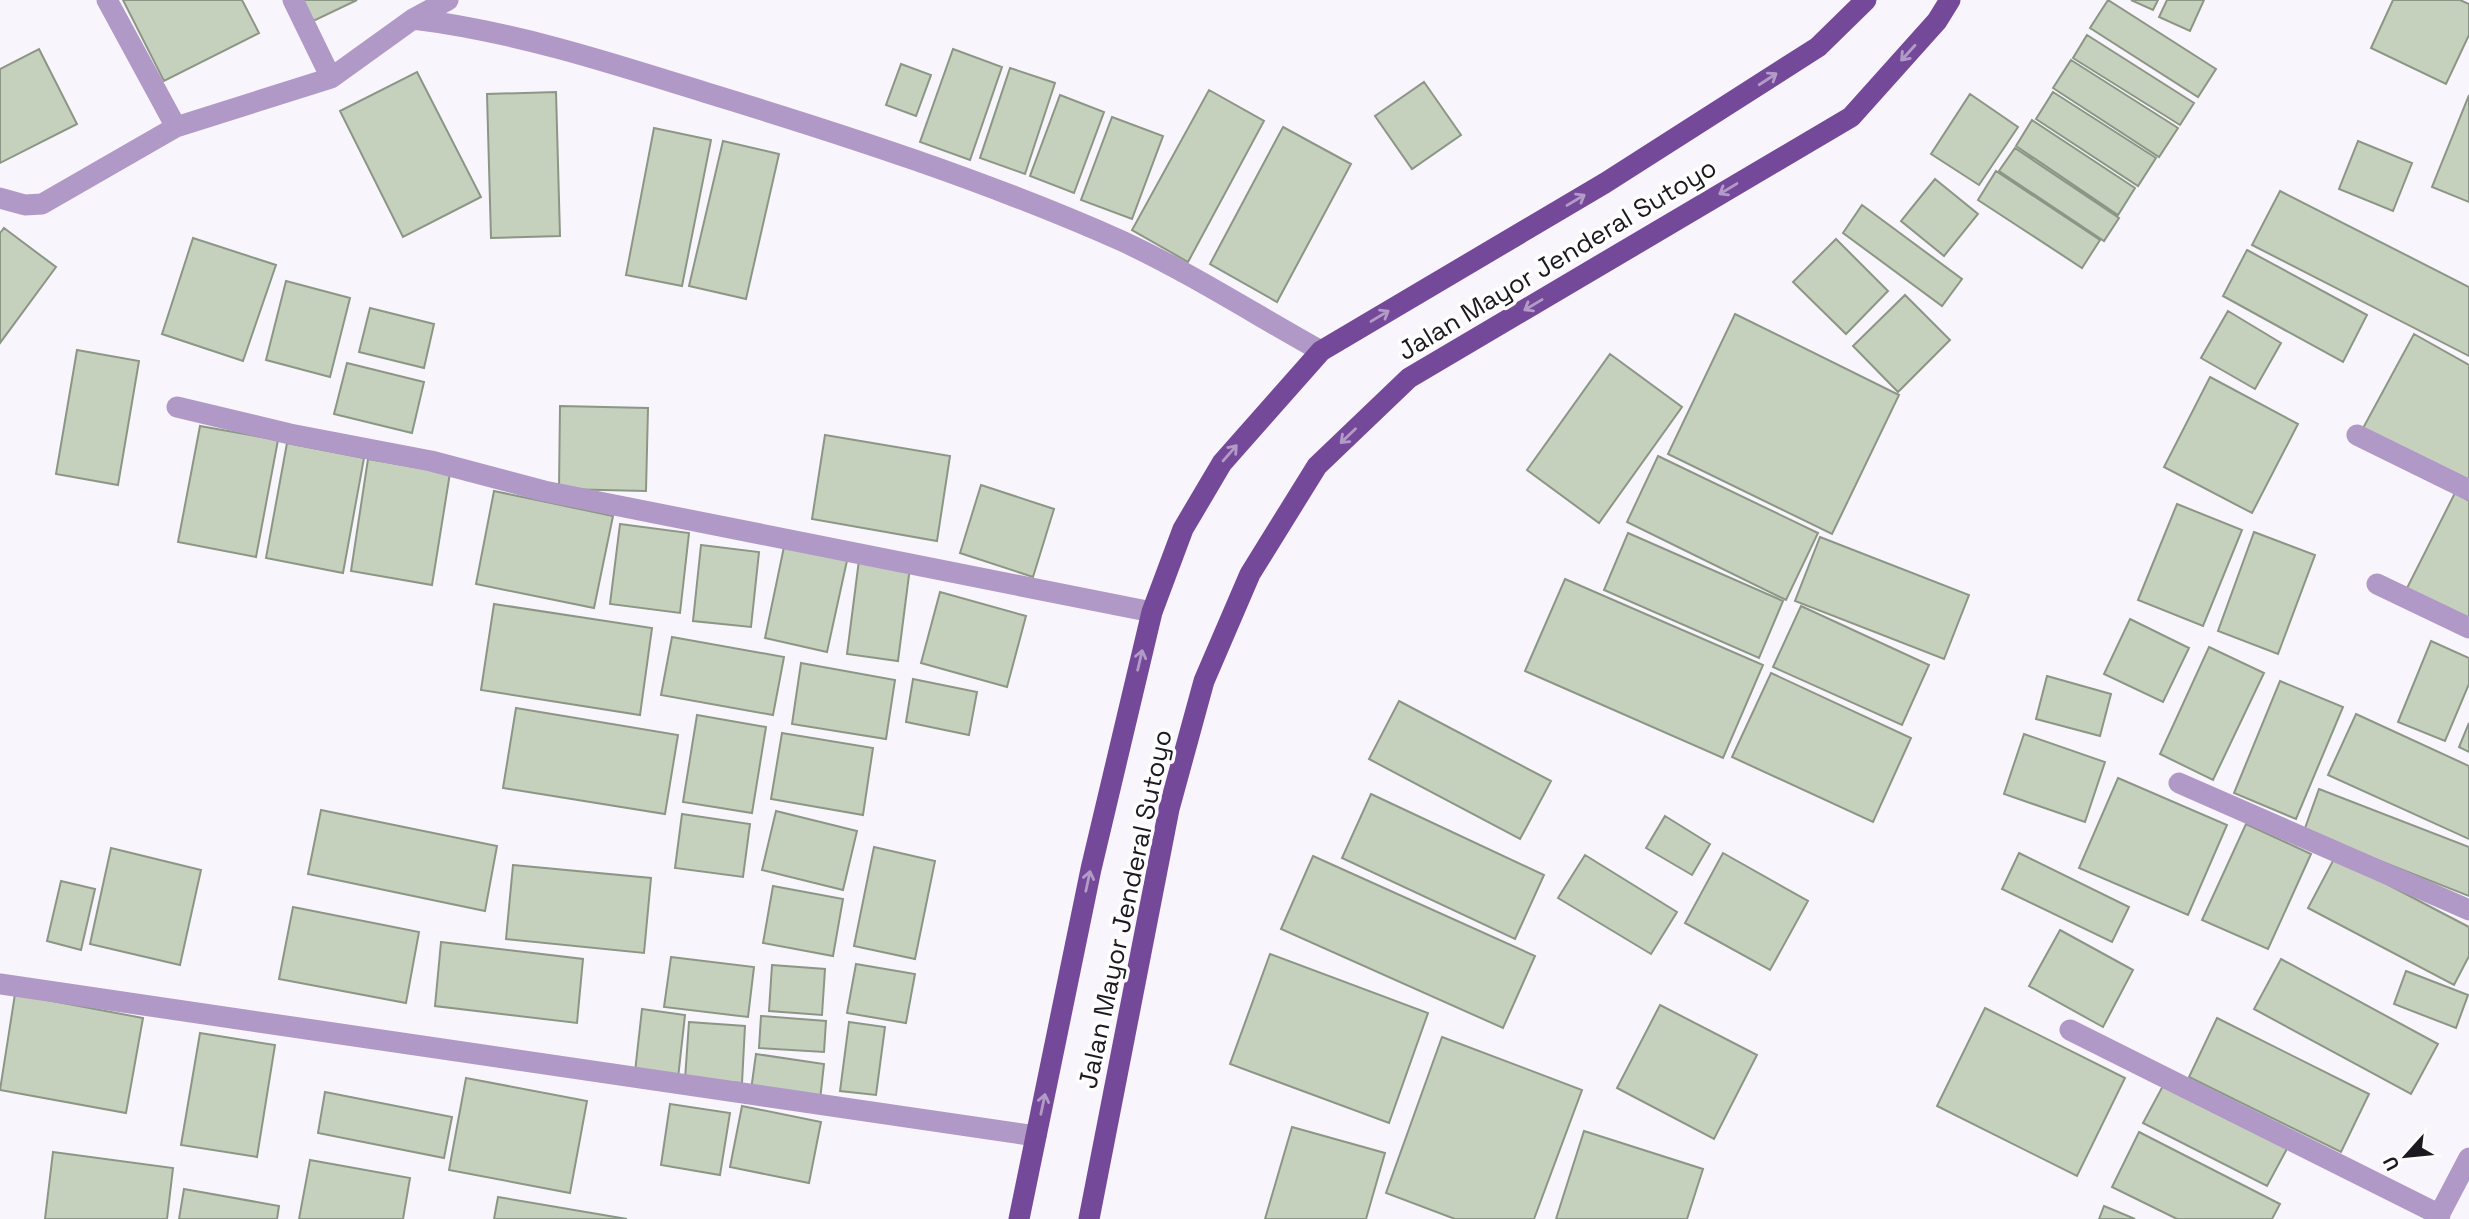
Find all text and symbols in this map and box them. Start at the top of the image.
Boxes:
one-way arrow [1900,44,1916,62]
one-way arrow [1758,71,1777,86]
street label: Jalan Mayor Jenderal Sutoyo [1391,150,1723,368]
one-way arrow [1719,182,1739,196]
one-way arrow [1565,193,1585,207]
one-way arrow [1523,298,1543,312]
one-way arrow [1369,309,1389,323]
one-way arrow [1340,428,1357,445]
one-way arrow [1222,444,1238,462]
one-way arrow [1134,649,1147,672]
street label: Jalan Mayor Jenderal Sutoyo [1070,726,1180,1092]
one-way arrow [1082,870,1096,893]
one-way arrow [1036,1093,1050,1116]
north arrow [2371,1121,2441,1191]
text: U [2377,1152,2405,1175]

